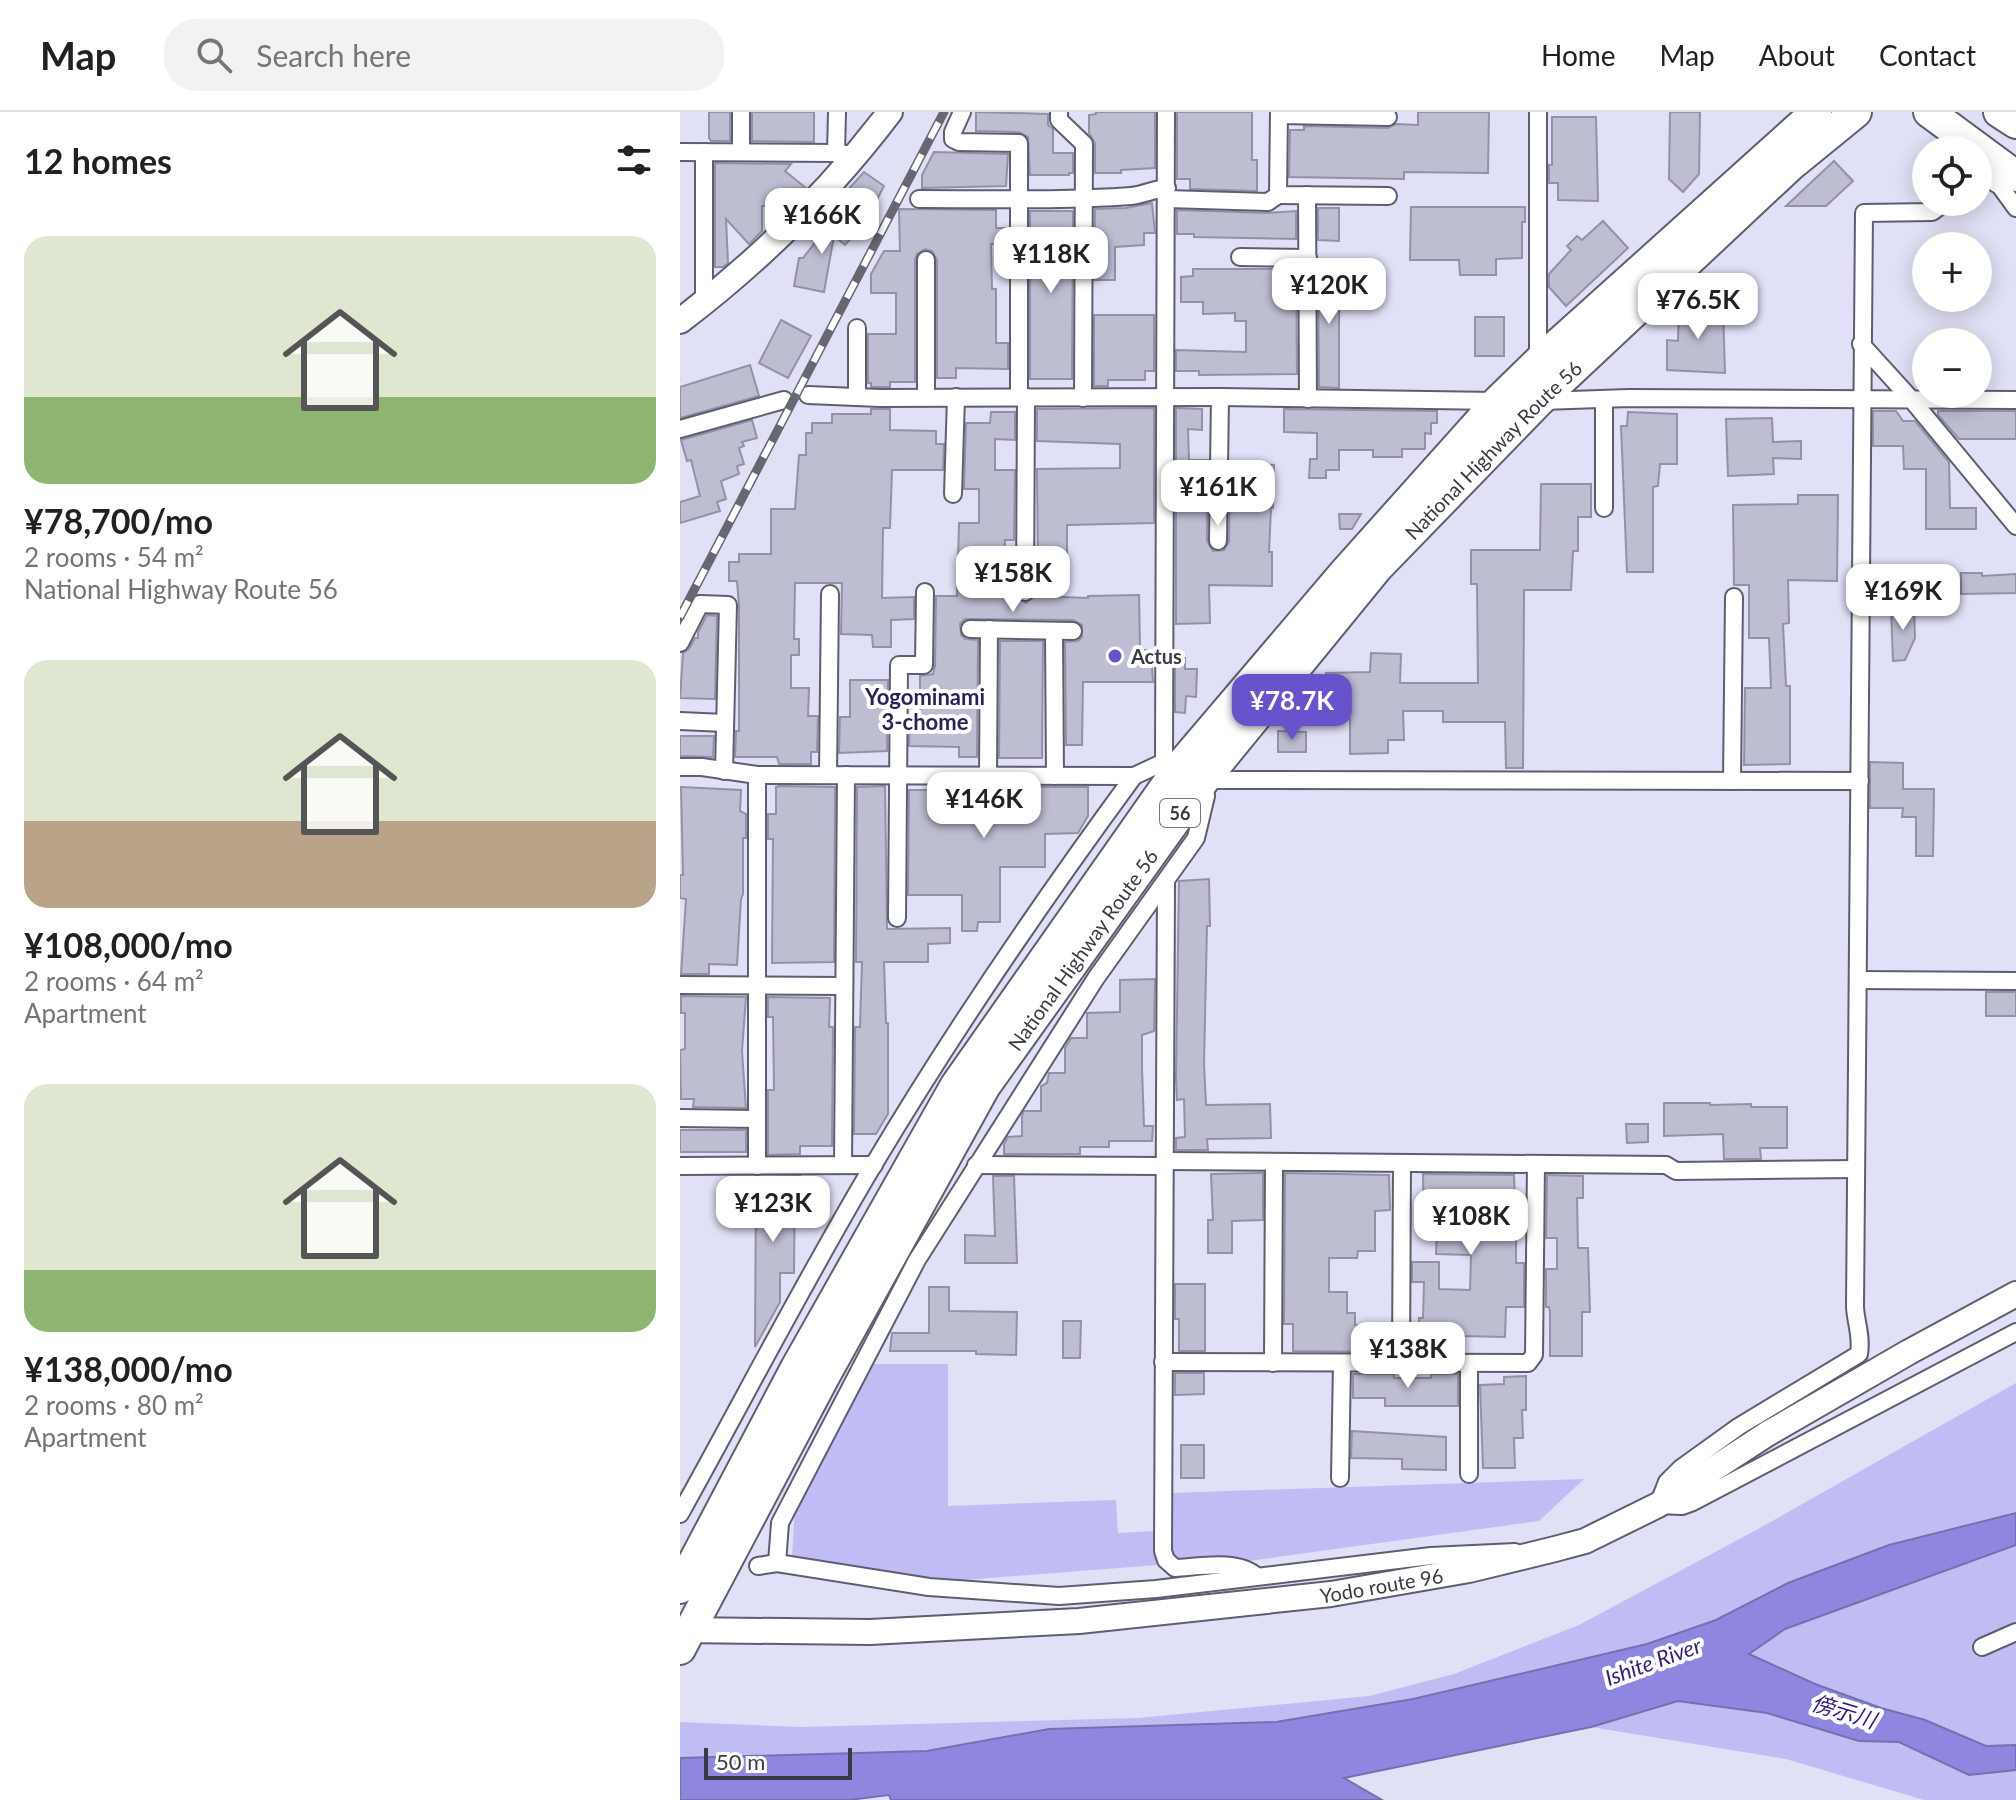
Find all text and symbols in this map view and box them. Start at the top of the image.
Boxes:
search box [164,19,724,91]
text: Map [40,32,116,78]
icon: search [192,33,236,77]
text: Search here [256,37,411,73]
text: Home [1541,38,1616,72]
text: Map [1660,38,1715,72]
text: About [1759,38,1835,72]
text: Contact [1879,38,1976,72]
map controls [1912,136,1992,408]
button: locate [1912,136,1992,216]
icon: filters [612,138,656,182]
text: 12 homes [24,140,172,181]
pin: ¥166K [766,188,878,256]
text: ¥166K [783,198,861,230]
pin: ¥118K [995,227,1107,295]
button: + [1912,232,1992,312]
text: ¥118K [1012,237,1090,269]
pin: ¥120K [1273,258,1385,326]
text: ¥120K [1290,268,1368,300]
pin: ¥76.5K [1633,273,1763,341]
text: ¥76.5K [1656,283,1740,315]
icon: home [268,288,412,432]
button: − [1912,328,1992,408]
street label: National Highway Route 56 [1400,355,1587,544]
pin: ¥161K [1162,460,1274,528]
text: ¥161K [1179,470,1257,502]
text: ¥78,700/mo [24,500,213,541]
text: 2 rooms · 54 m² [24,541,204,573]
pin: ¥158K [957,546,1069,614]
text: ¥158K [974,556,1052,588]
pin: ¥169K [1847,564,1959,632]
text: National Highway Route 56 [24,573,338,605]
text: ¥169K [1864,574,1942,606]
place label: Actus [1130,644,1182,668]
marker: Actus [1106,647,1124,665]
pin: ¥78.7K [1227,674,1357,742]
district label: Yogominami 3-chome [864,683,985,735]
text: ¥78.7K [1250,684,1334,716]
icon: home [268,712,412,856]
pin: ¥146K [928,772,1040,840]
text: ¥146K [945,782,1023,814]
road number: 56 [1160,799,1200,827]
street label: National Highway Route 56 [1003,844,1163,1055]
text: ¥108,000/mo [24,924,233,965]
text: 2 rooms · 64 m² [24,965,204,997]
text: Apartment [24,997,147,1029]
icon: home [268,1136,412,1280]
pin: ¥123K [717,1176,829,1244]
text: ¥123K [734,1186,812,1218]
pin: ¥108K [1415,1189,1527,1257]
text: ¥108K [1432,1199,1510,1231]
pin: ¥138K [1352,1322,1464,1390]
text: ¥138K [1369,1332,1447,1364]
text: ¥138,000/mo [24,1348,233,1389]
text: 2 rooms · 80 m² [24,1389,204,1421]
text: Apartment [24,1421,147,1453]
street label: Yodo route 96 [1319,1563,1445,1607]
water label: Ishite River [1601,1631,1705,1691]
water label: 傍示川 [1808,1688,1881,1734]
scale bar [704,1744,852,1780]
text: 50 m [716,1748,765,1775]

